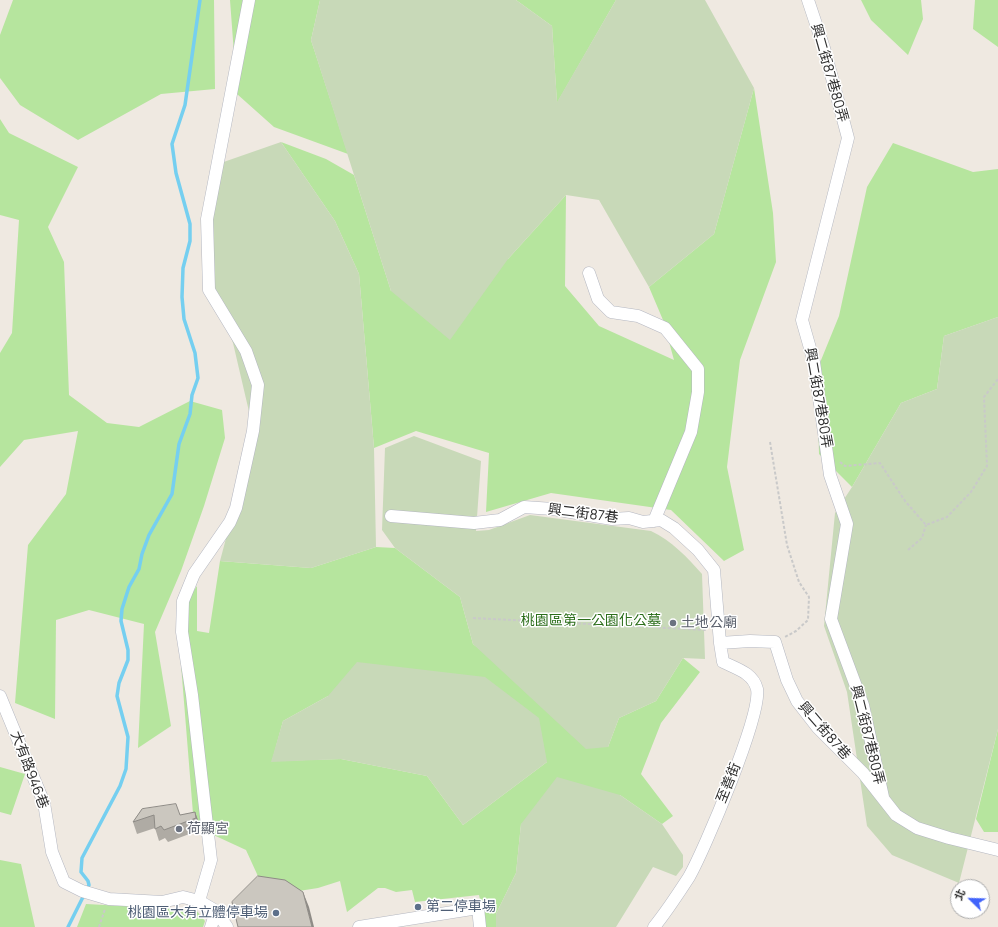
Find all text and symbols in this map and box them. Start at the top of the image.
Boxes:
street label: 興二街87巷80弄 [807,22,851,124]
street label: 興二街87巷80弄 [801,346,835,450]
street label: 興二街87巷 [547,501,619,527]
park label: 桃園區第一公園化公墓 [521,613,661,629]
place label: 土地公廟 [681,615,737,631]
marker: 土地公廟 [668,618,678,628]
street label: 興二街87巷80弄 [847,684,887,786]
street label: 興二街87巷 [794,699,854,763]
street label: 大有路946巷 [7,729,51,811]
street label: 至善街 [713,760,745,806]
place label: 荷顯宮 [187,821,229,837]
marker: 荷顯宮 [174,824,184,834]
north arrow [950,879,990,919]
text: 北 [950,887,968,902]
place label: 第二停車場 [426,899,496,915]
marker: 第二停車場 [413,902,423,912]
place label: 桃園區大有立體停車場 [128,905,268,921]
marker: 桃園區大有立體停車場 [271,908,281,918]

